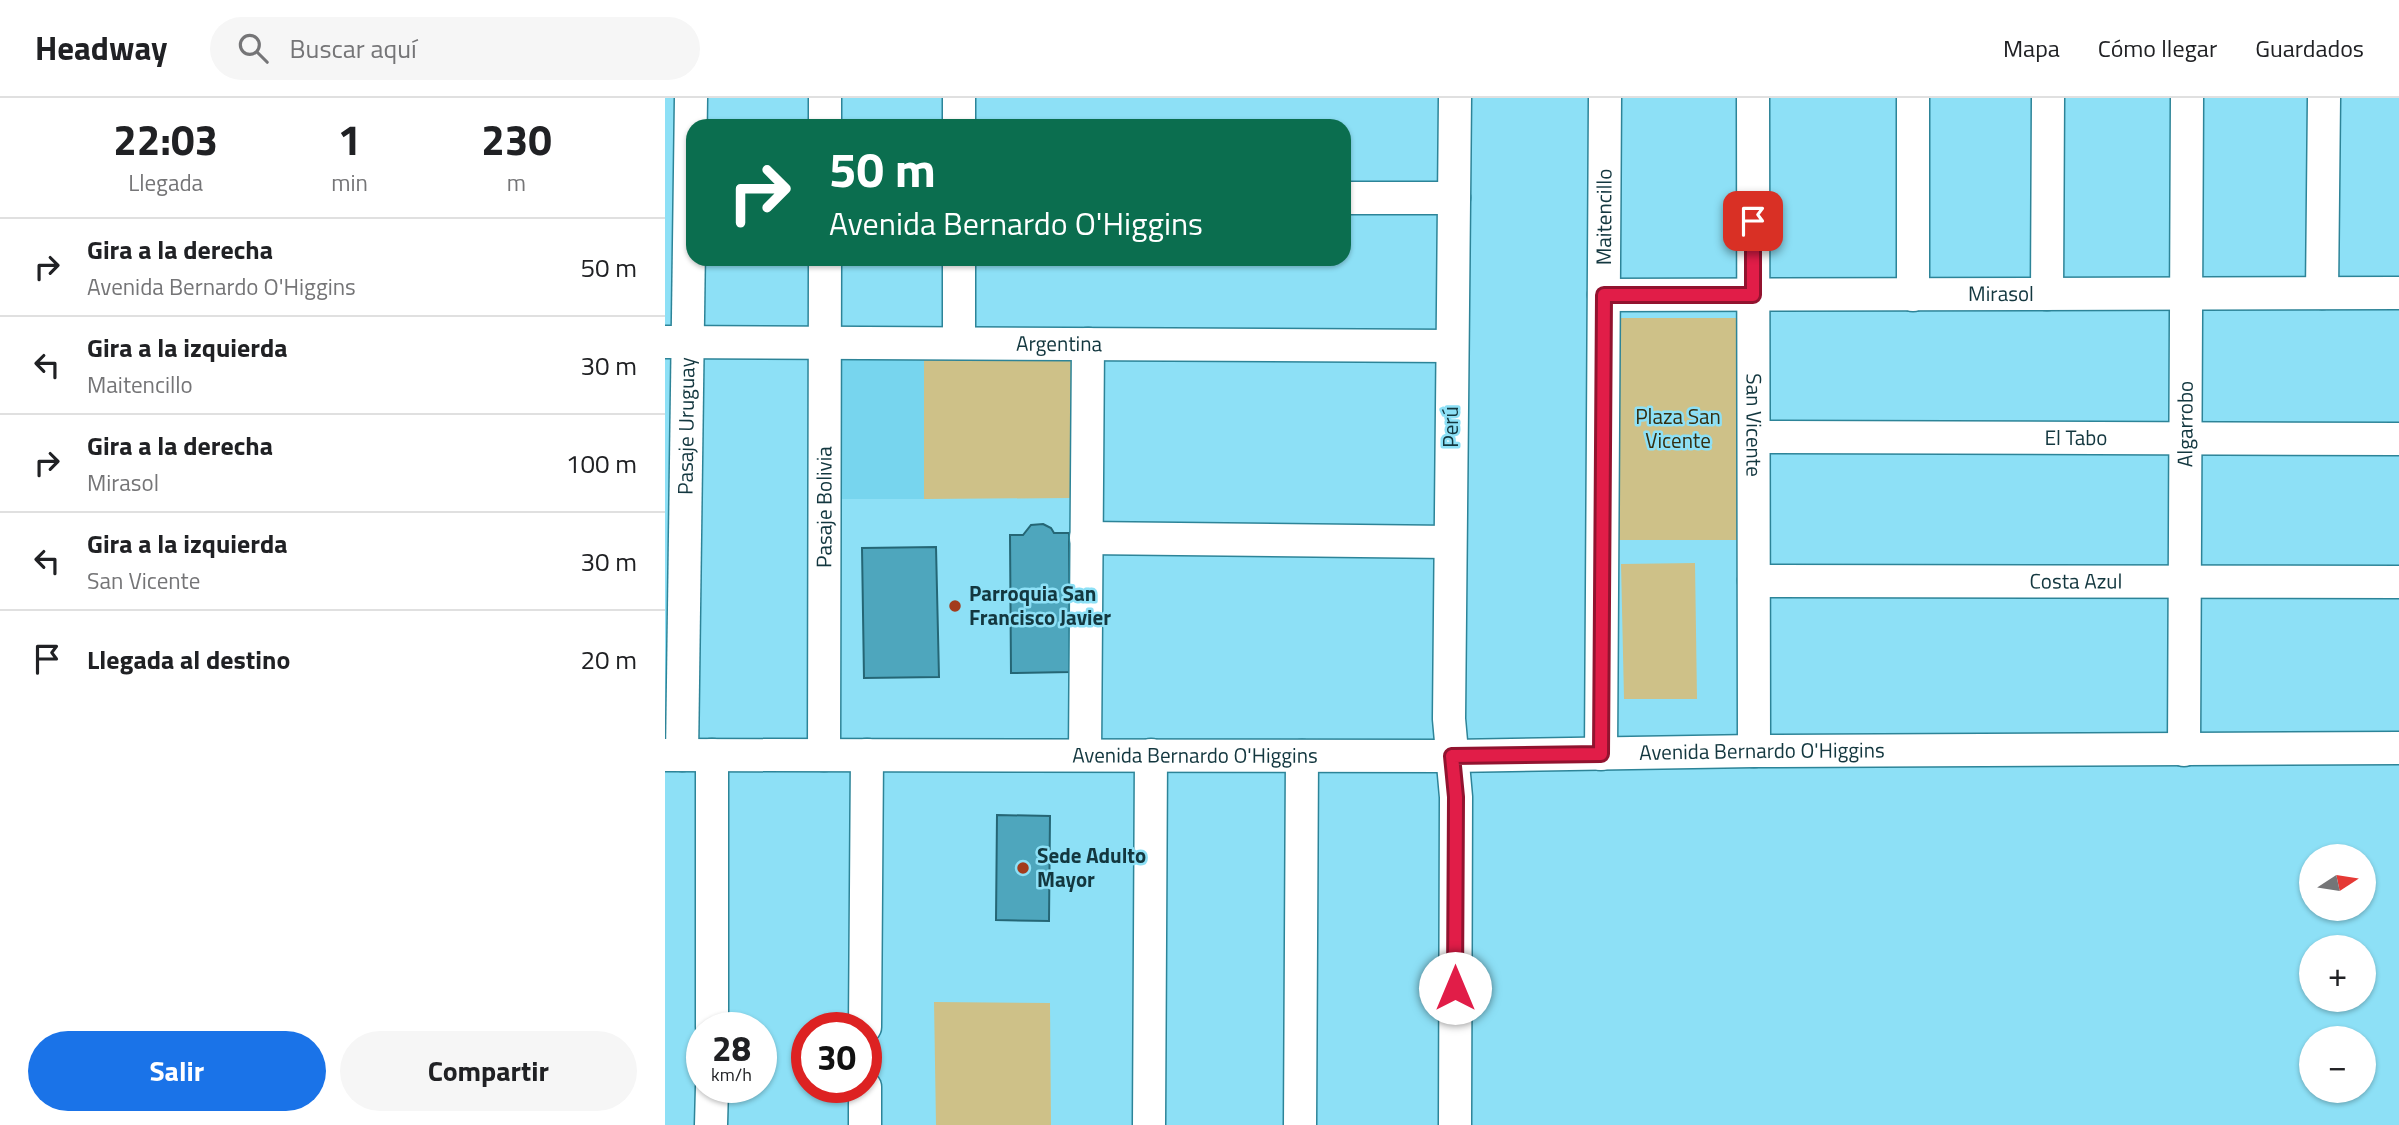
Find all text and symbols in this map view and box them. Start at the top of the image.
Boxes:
search box [210,17,700,80]
text: Headway [35,23,168,73]
icon: search [234,29,272,67]
text: Buscar aquí [290,29,417,68]
text: Mapa [2003,30,2060,66]
text: Cómo llegar [2098,30,2217,66]
text: Guardados [2255,30,2364,66]
text: 22:03 [113,107,218,171]
text: 1 [338,107,361,171]
text: 230 [481,107,552,171]
text: 50 m [829,131,936,206]
icon: right [714,147,805,238]
text: Llegada [128,165,203,200]
text: min [331,165,368,200]
text: m [507,165,526,200]
street label: Maitencillo [1587,169,1620,265]
pin [1723,191,1783,251]
text: Avenida Bernardo O'Higgins [829,199,1203,247]
icon: arrive [1734,202,1772,240]
text: Gira a la derecha [87,230,273,269]
icon: right [28,248,66,286]
text: 50 m [580,248,637,287]
text: Avenida Bernardo O'Higgins [87,269,356,304]
street label: Mirasol [1968,277,2034,309]
street label: Argentina [1016,327,1103,359]
text: Gira a la izquierda [87,328,288,367]
icon: left [28,346,66,384]
text: 30 m [580,346,637,385]
street label: Pasaje Uruguay [669,357,702,495]
text: Maitencillo [87,367,193,402]
street label: San Vicente [1738,373,1771,477]
street label: Algarrobo [2168,381,2201,467]
park label: Plaza San Vicente [1635,400,1721,456]
street label: Perú [1434,406,1466,448]
street label: El Tabo [2044,421,2108,453]
text: Gira a la derecha [87,426,273,465]
icon: right [28,444,66,482]
text: 100 m [566,444,637,483]
street label: Pasaje Bolivia [807,446,840,568]
text: Mirasol [87,465,159,500]
text: Gira a la izquierda [87,524,288,563]
icon: left [28,542,66,580]
text: 30 m [580,542,637,581]
text: San Vicente [87,563,200,598]
street label: Costa Azul [2030,564,2122,597]
place label: Parroquia San Francisco Javier [969,577,1111,633]
marker: Parroquia San Francisco Javier [947,598,963,614]
icon: arrive [28,640,66,678]
text: Llegada al destino [87,640,290,679]
text: 20 m [580,640,637,679]
street label: Avenida Bernardo O'Higgins [1639,733,1885,768]
street label: Avenida Bernardo O'Higgins [1072,739,1318,771]
place label: Sede Adulto Mayor [1037,839,1146,895]
north arrow [2299,844,2377,920]
map controls [2299,844,2376,1103]
marker: Sede Adulto Mayor [1015,860,1031,876]
button: + [2299,935,2376,1012]
position arrow [1418,951,1492,1025]
speed limit sign: 30 [791,1012,882,1103]
text: 28 [712,1021,751,1075]
button: − [2299,1026,2376,1103]
button: Salir [28,1031,326,1111]
button: Compartir [340,1031,637,1111]
text: km/h [711,1061,752,1088]

